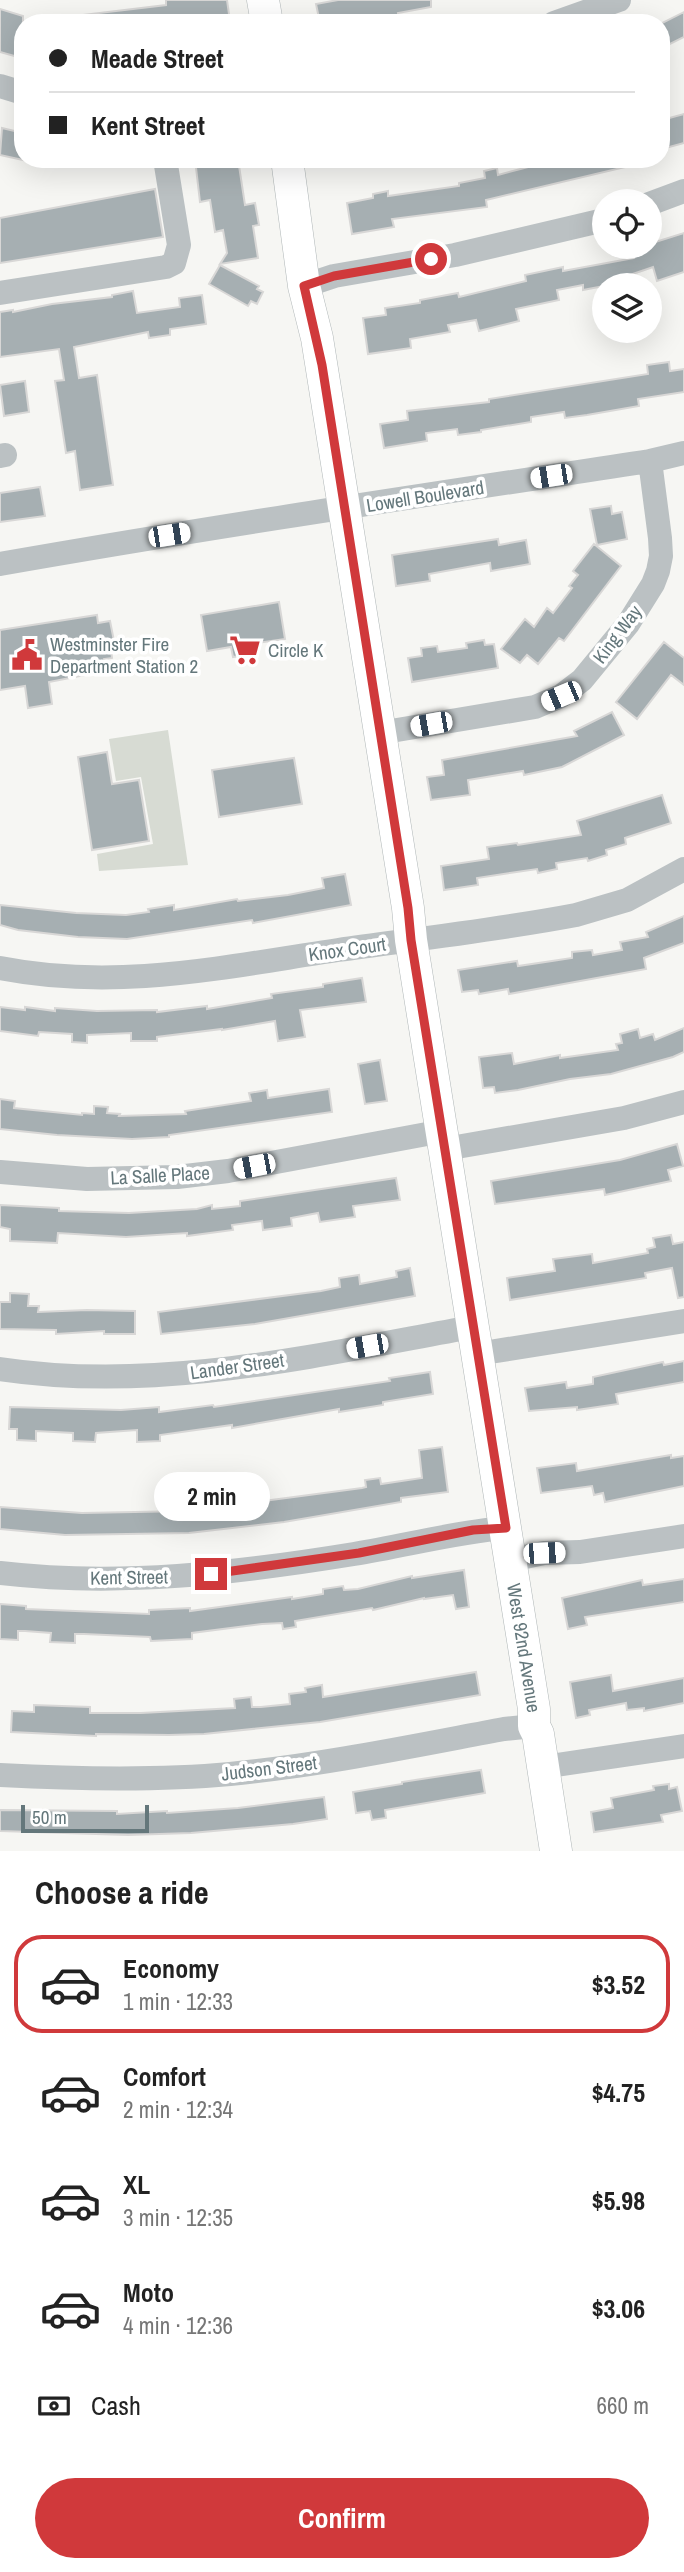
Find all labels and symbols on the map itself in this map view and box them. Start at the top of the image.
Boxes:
route start [415,243,447,275]
car [529,462,574,490]
street label: Lowell Boulevard [364,474,486,518]
car [147,521,192,549]
street label: King Way [586,599,648,669]
place label: Westminster Fire Department Station 2 [50,631,198,679]
supermarket icon: Circle K [228,633,262,667]
place label: Circle K [268,637,324,663]
public building icon: Westminster Fire Department Station 2 [10,638,44,672]
car [538,678,585,714]
car [409,710,454,738]
street label: Knox Court [307,931,388,967]
car [232,1152,277,1180]
street label: La Salle Place [110,1159,210,1191]
car [345,1332,390,1360]
street label: Lander Street [188,1346,286,1385]
callout: 2 min [153,1472,269,1522]
car [523,1542,566,1564]
route end [195,1558,227,1590]
street label: Kent Street [90,1563,169,1591]
street label: West 92nd Avenue [501,1581,547,1714]
street label: Judson Street [220,1749,319,1787]
scale bar [21,1802,149,1834]

